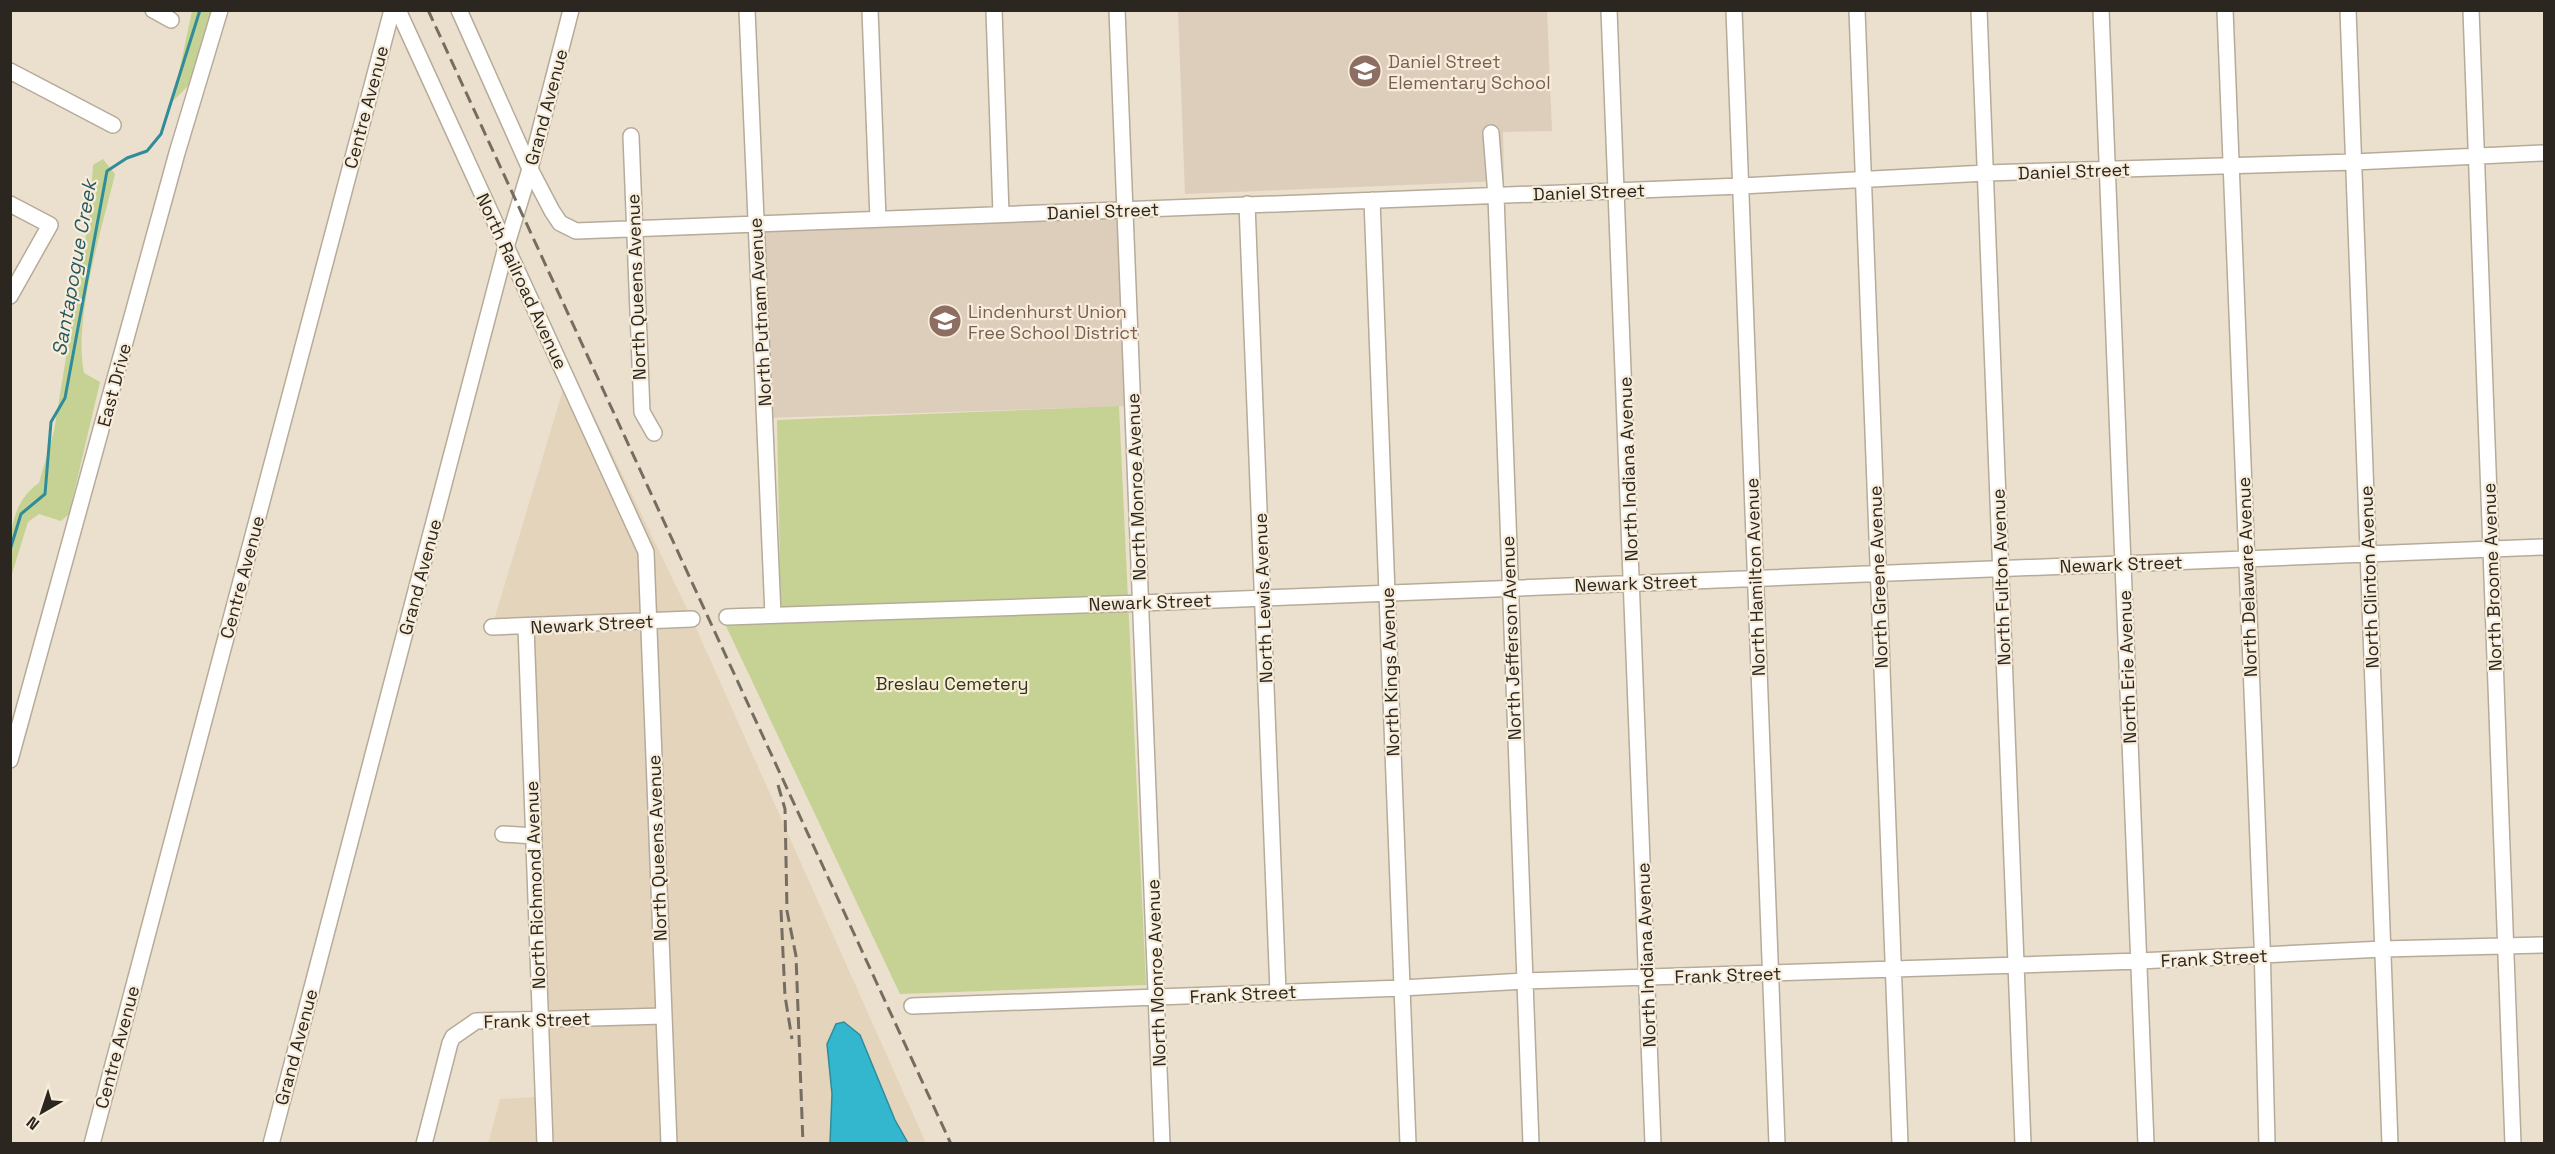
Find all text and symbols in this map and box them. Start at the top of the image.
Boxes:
street label: Centre Avenue [339,43,393,171]
street label: Grand Avenue [519,46,573,168]
place label: Daniel Street Elementary School [1388,50,1551,94]
school or university icon: Daniel Street Elementary School [1347,53,1383,89]
street label: Daniel Street [2017,158,2131,184]
water label: Santapogue Creek [46,176,103,358]
street label: Daniel Street [1532,179,1646,205]
street label: North Railroad Avenue [471,189,573,373]
street label: North Queens Avenue [621,193,651,381]
street label: Daniel Street [1046,198,1160,224]
street label: North Putnam Avenue [744,217,776,407]
place label: Lindenhurst Union Free School District [968,300,1138,344]
school or university icon: Lindenhurst Union Free School District [927,303,963,339]
street label: East Drive [92,341,136,429]
street label: North Indiana Avenue [1613,376,1643,562]
street label: North Monroe Avenue [1121,393,1151,581]
street label: North Delaware Avenue [2232,476,2262,678]
street label: North Hamilton Avenue [1740,477,1770,677]
street label: North Broome Avenue [2477,482,2507,672]
street label: North Greene Avenue [1863,485,1893,669]
street label: North Clinton Avenue [2354,485,2384,669]
street label: North Fulton Avenue [1986,488,2016,666]
street label: North Lewis Avenue [1249,512,1277,684]
street label: Centre Avenue [215,513,269,641]
street label: Grand Avenue [393,516,447,638]
street label: North Jefferson Avenue [1496,535,1526,741]
street label: Newark Street [2059,550,2183,578]
street label: Newark Street [1574,569,1698,597]
street label: North Kings Avenue [1376,587,1404,757]
street label: Newark Street [1088,588,1212,616]
street label: North Erie Avenue [2113,590,2141,744]
street label: Newark Street [530,609,654,639]
park label: Breslau Cemetery [875,672,1029,695]
street label: North Queens Avenue [642,754,672,942]
street label: North Richmond Avenue [520,780,550,990]
street label: North Indiana Avenue [1631,862,1661,1048]
street label: North Monroe Avenue [1141,879,1171,1067]
street label: Frank Street [2160,944,2268,972]
street label: Frank Street [1674,962,1782,988]
street label: Frank Street [1189,980,1297,1008]
street label: Centre Avenue [90,983,144,1111]
street label: Grand Avenue [269,986,323,1108]
street label: Frank Street [483,1007,591,1033]
north arrow [12,1082,72,1142]
text: N [22,1112,44,1135]

